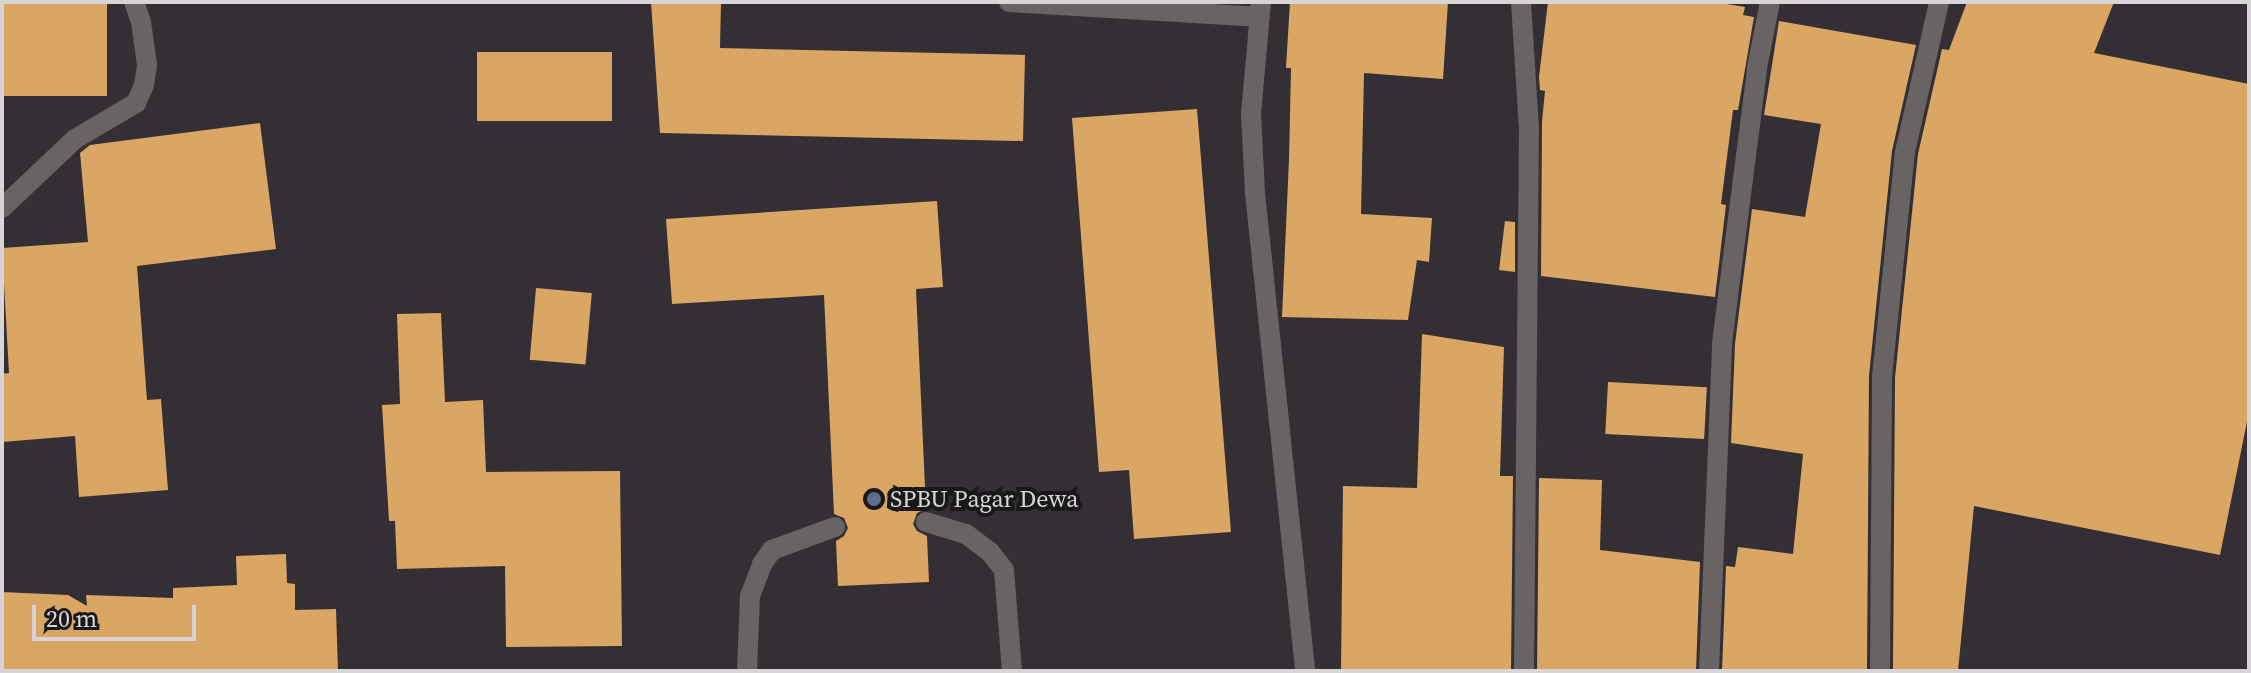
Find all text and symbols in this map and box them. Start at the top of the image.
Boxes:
place label: SPBU Pagar Dewa [890,485,1078,513]
marker: SPBU Pagar Dewa [865,490,883,508]
scale bar [36,589,200,639]
text: 20 m [46,602,97,635]

